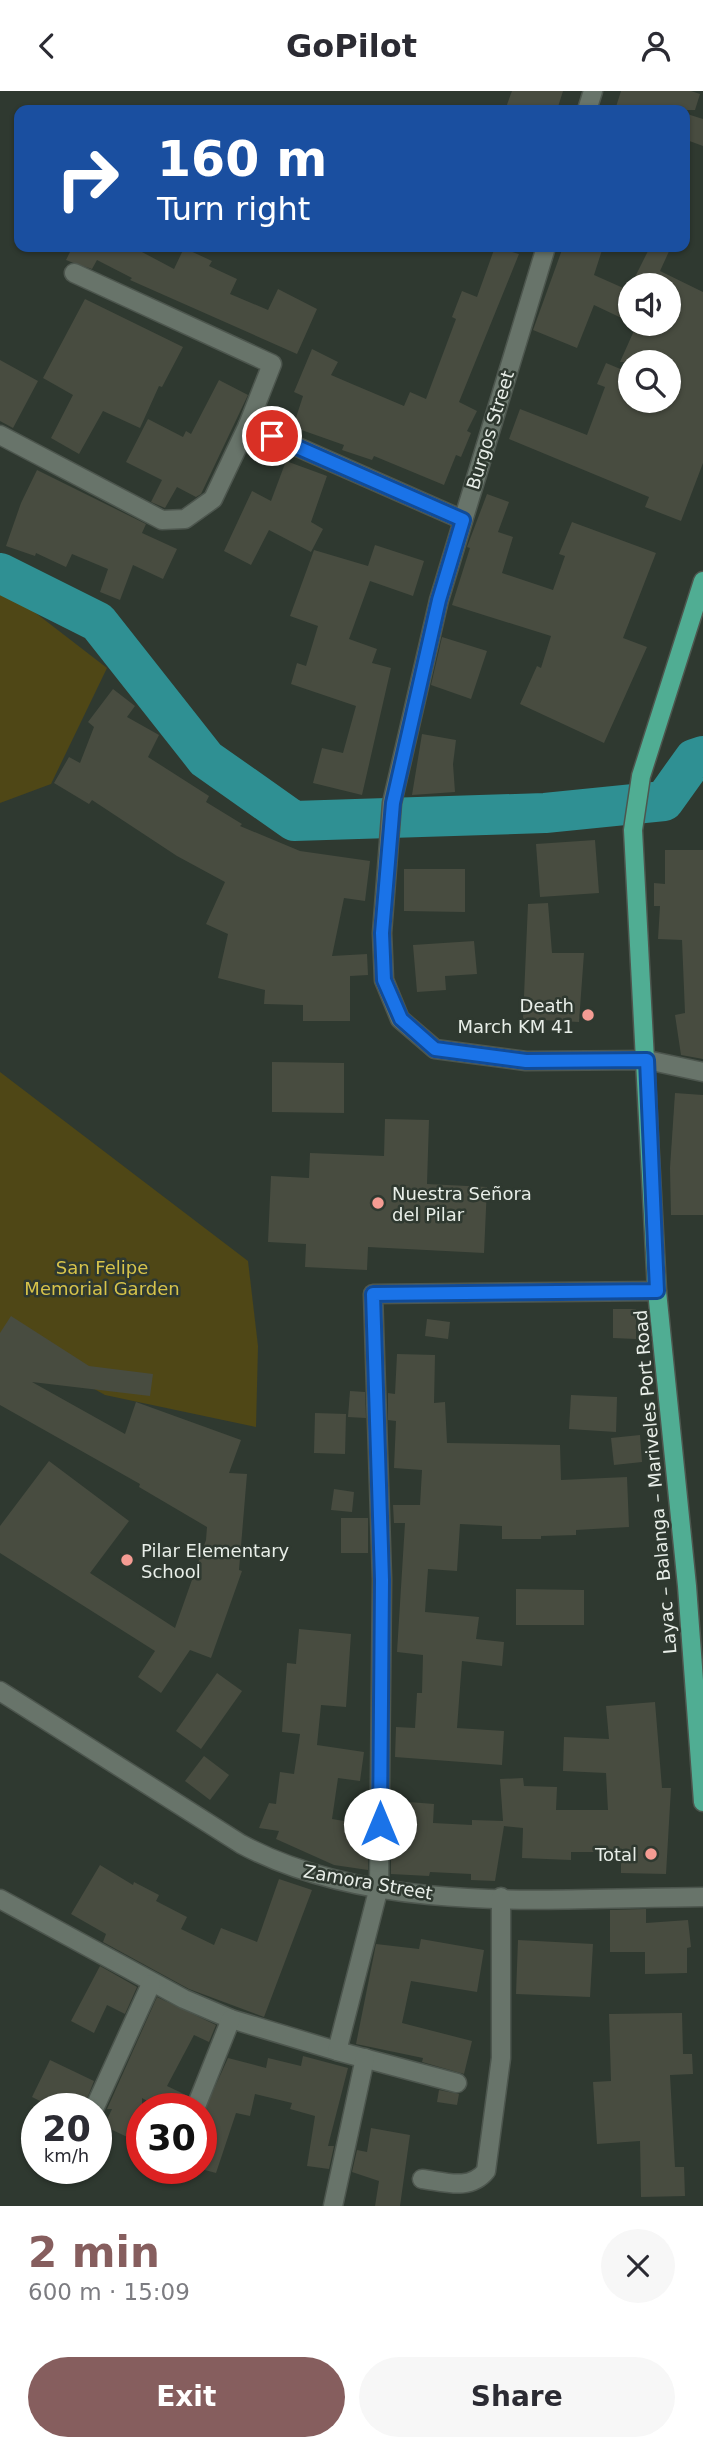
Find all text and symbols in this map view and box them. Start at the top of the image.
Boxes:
icon: back [28,27,66,65]
text: GoPilot [286,27,417,65]
icon: person [637,27,675,65]
text: 160 m [157,131,327,188]
icon: right [42,133,133,224]
text: Turn right [157,190,310,228]
map controls [618,273,681,413]
button: sound [618,273,681,336]
button: search [618,350,681,413]
street label: Burgos Street [462,368,518,492]
pin [242,406,302,466]
icon: arrive [253,417,291,455]
place label: Death March KM 41 [457,995,574,1037]
marker: Death March KM 41 [580,1007,596,1023]
place label: Nuestra Señora del Pilar [392,1183,532,1225]
marker: Nuestra Señora del Pilar [370,1195,386,1211]
park label: San Felipe Memorial Garden [24,1257,180,1299]
street label: Layac – Balanga – Mariveles Port Road [629,1309,681,1655]
place label: Pilar Elementary School [141,1540,290,1582]
marker: Pilar Elementary School [119,1552,135,1568]
position arrow [343,1787,417,1861]
place label: Total [594,1844,637,1865]
marker: Total [643,1846,659,1862]
street label: Zamora Street [302,1860,434,1904]
speed limit sign: 30 [126,2093,217,2184]
text: 20 [42,2109,91,2149]
text: km/h [44,2145,89,2166]
text: 2 min [28,2228,160,2277]
button: close [601,2229,675,2303]
text: 600 m · 15:09 [28,2279,190,2305]
button: Exit [28,2357,345,2437]
button: Share [359,2357,675,2437]

